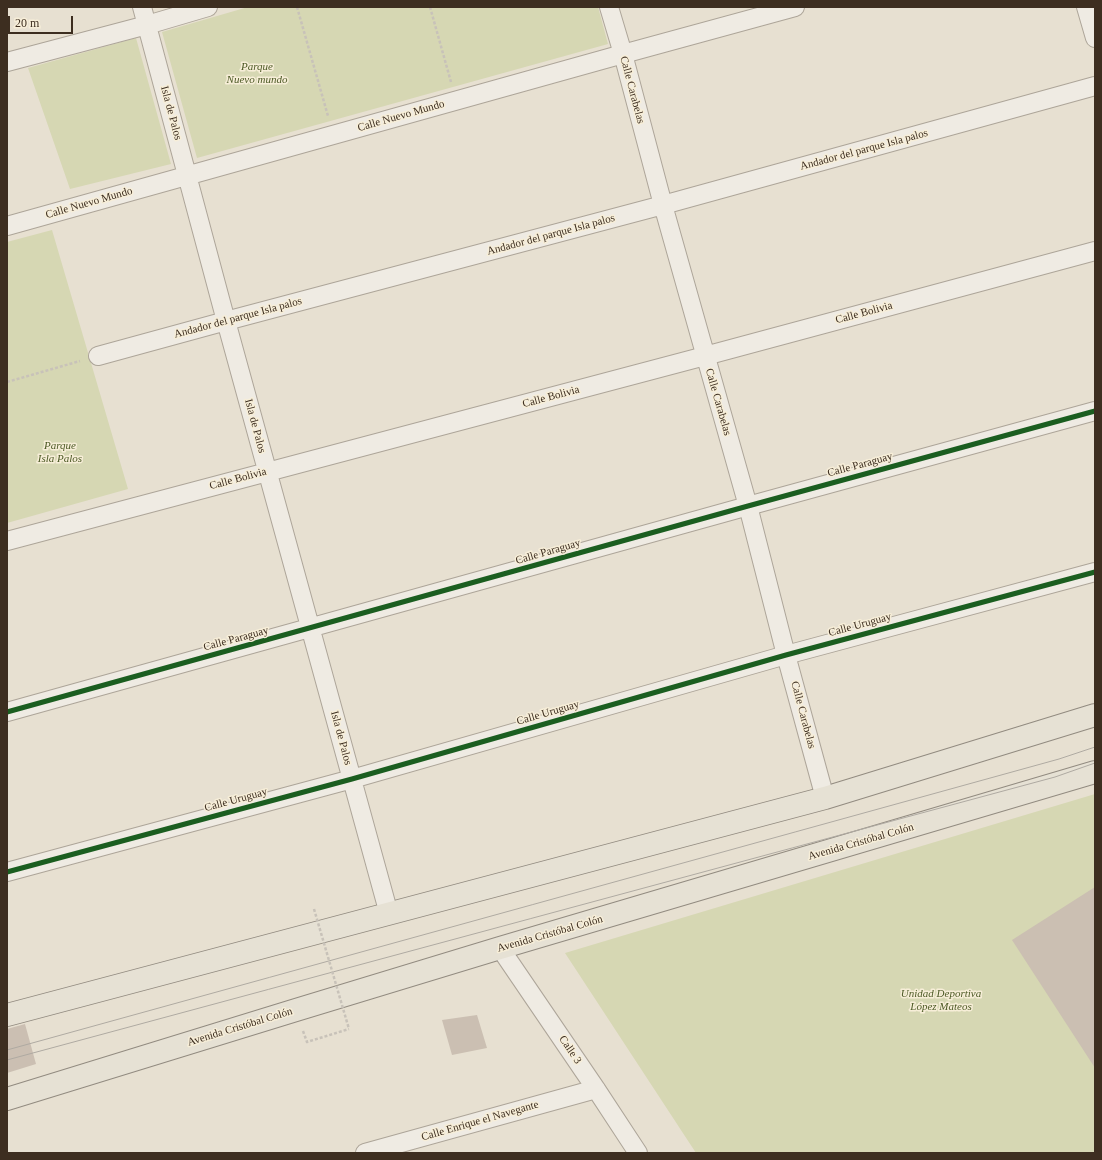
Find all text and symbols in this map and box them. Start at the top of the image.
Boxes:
scale bar [10,8,75,34]
text: 20 m [15,16,39,30]
street label: Calle Carabelas [617,55,647,125]
park label: Parque Nuevo mundo [227,60,287,86]
street label: Isla de Palos [157,84,185,142]
street label: Calle Nuevo Mundo [356,97,446,135]
street label: Andador del parque Isla palos [799,127,929,173]
street label: Calle Nuevo Mundo [44,184,134,222]
street label: Andador del parque Isla palos [486,212,616,258]
street label: Andador del parque Isla palos [173,295,303,341]
street label: Calle Bolivia [834,299,894,327]
street label: Calle Carabelas [702,367,734,437]
street label: Calle Bolivia [521,383,581,411]
street label: Isla de Palos [241,397,269,455]
park label: Parque Isla Palos [38,439,82,465]
street label: Calle Paraguay [826,450,894,480]
street label: Calle Bolivia [208,465,268,493]
street label: Calle Paraguay [514,536,582,568]
street label: Calle Uruguay [827,610,893,640]
street label: Calle Paraguay [202,624,270,654]
street label: Calle Carabelas [788,680,818,750]
street label: Calle Uruguay [515,698,581,728]
street label: Isla de Palos [327,709,355,767]
street label: Calle Uruguay [203,785,269,815]
street label: Avenida Cristóbal Colón [807,821,915,863]
street label: Avenida Cristóbal Colón [496,913,604,955]
park label: Unidad Deportiva López Mateos [901,987,981,1013]
street label: Avenida Cristóbal Colón [186,1005,294,1049]
street label: Calle 3 [556,1033,584,1067]
street label: Calle Enrique el Navegante [420,1098,540,1144]

